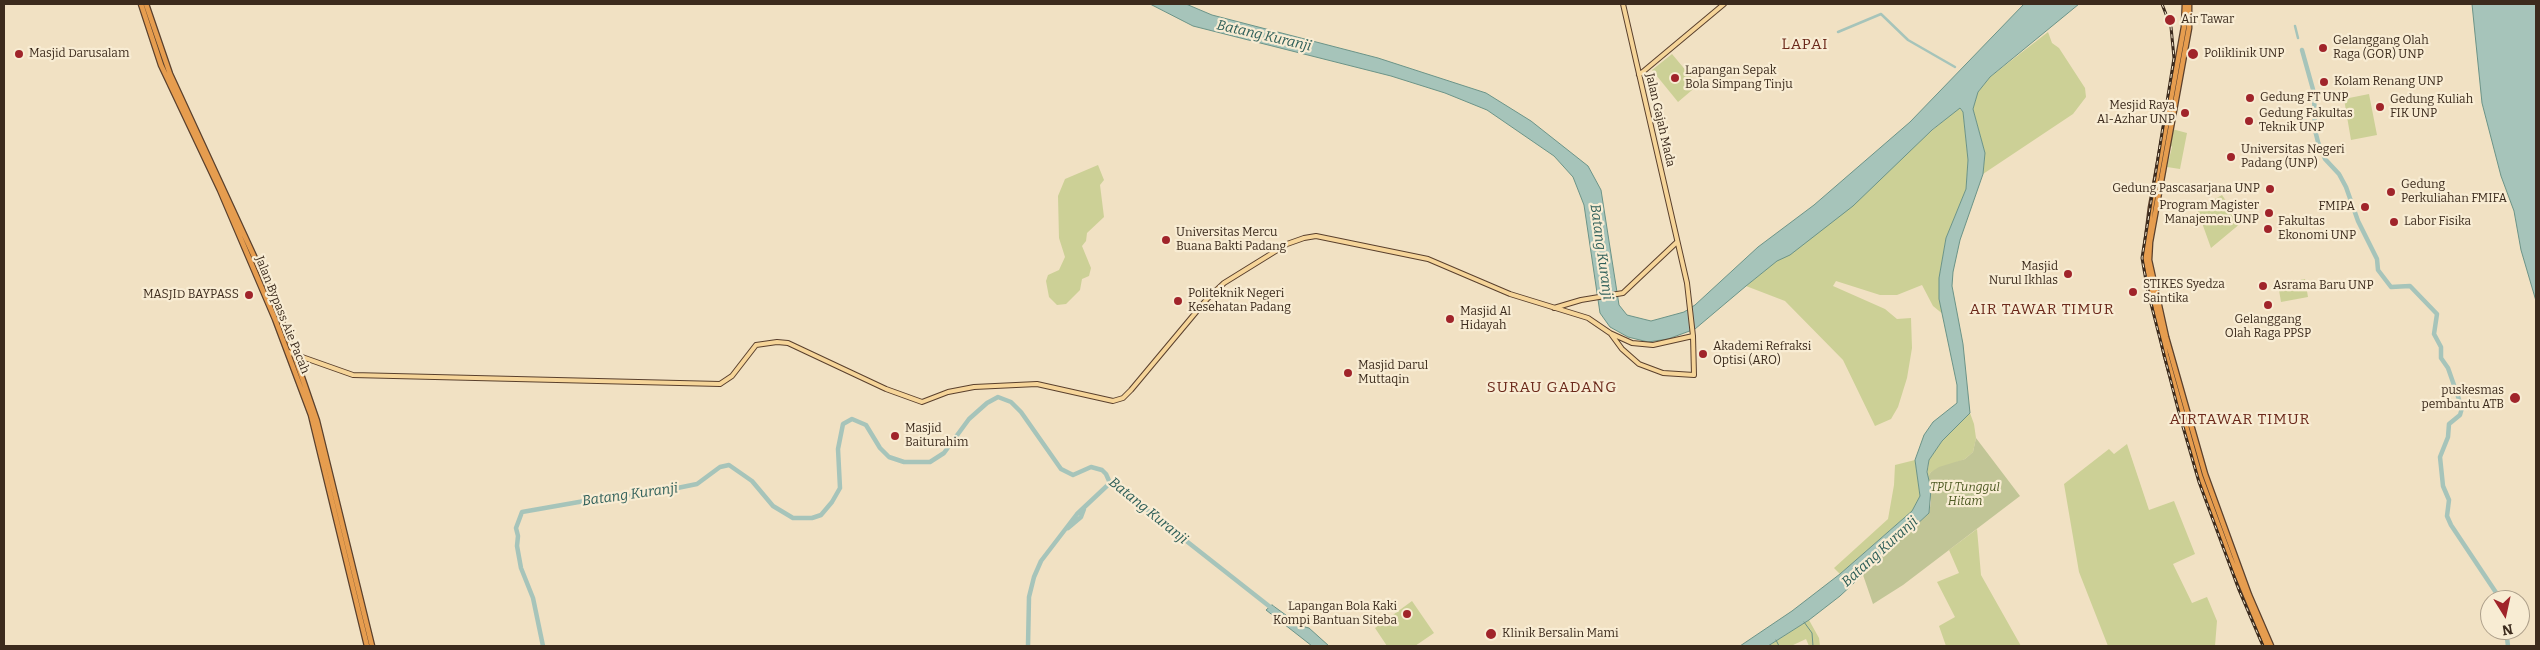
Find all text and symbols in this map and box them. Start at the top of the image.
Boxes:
marker: Air Tawar [2163,13,2177,27]
place label: Air Tawar [2181,13,2234,27]
water label: Batang Kuranji [1215,17,1313,55]
place label: Gelanggang Olah Raga (GOR) UNP [2333,34,2429,62]
district label: LAPAI [1781,36,1829,54]
marker: Gelanggang Olah Raga (GOR) UNP [2317,42,2329,54]
place label: Masjid Darusalam [29,47,129,61]
marker: Poliklinik UNP [2186,47,2200,61]
place label: Poliklinik UNP [2204,47,2284,61]
marker: Masjid Darusalam [13,48,25,60]
place label: Lapangan Sepak Bola Simpang Tinju [1685,64,1793,92]
street label: Jalan Gajah Mada [1642,72,1678,168]
marker: Lapangan Sepak Bola Simpang Tinju [1669,72,1681,84]
place label: Kolam Renang UNP [2334,75,2443,89]
marker: Kolam Renang UNP [2318,76,2330,88]
place label: Gedung FT UNP [2260,91,2348,105]
marker: Gedung FT UNP [2244,92,2256,104]
place label: Gedung Kuliah FIK UNP [2390,93,2473,121]
place label: Mesjid Raya Al-Azhar UNP [2097,99,2175,127]
marker: Gedung Kuliah FIK UNP [2374,101,2386,113]
marker: Mesjid Raya Al-Azhar UNP [2179,107,2191,119]
place label: Gedung Fakultas Teknik UNP [2259,107,2353,135]
marker: Gedung Fakultas Teknik UNP [2243,115,2255,127]
place label: Universitas Negeri Padang (UNP) [2241,143,2345,171]
marker: Universitas Negeri Padang (UNP) [2225,151,2237,163]
place label: Gedung Perkuliahan FMIFA [2401,178,2507,206]
place label: Gedung Pascasarjana UNP [2112,182,2260,196]
marker: Gedung Pascasarjana UNP [2264,183,2276,195]
marker: Gedung Perkuliahan FMIFA [2385,186,2397,198]
place label: Program Magister Manajemen UNP [2159,199,2259,227]
place label: FMIPA [2319,200,2355,214]
marker: FMIPA [2359,201,2371,213]
water label: Batang Kuranji [1586,203,1616,301]
marker: Program Magister Manajemen UNP [2263,207,2275,219]
place label: Fakultas Ekonomi UNP [2278,215,2356,243]
place label: Labor Fisika [2404,215,2471,229]
marker: Labor Fisika [2388,216,2400,228]
marker: Fakultas Ekonomi UNP [2262,223,2274,235]
place label: Universitas Mercu Buana Bakti Padang [1176,226,1286,254]
marker: Universitas Mercu Buana Bakti Padang [1160,234,1172,246]
street label: Jalan Bypass Aie Pacah [252,254,312,376]
place label: Masjid Nurul Ikhlas [1989,260,2058,288]
marker: Masjid Nurul Ikhlas [2062,268,2074,280]
place label: STIKES Syedza Saintika [2143,278,2225,306]
place label: Asrama Baru UNP [2273,279,2374,293]
marker: Asrama Baru UNP [2257,280,2269,292]
marker: STIKES Syedza Saintika [2127,286,2139,298]
place label: Politeknik Negeri Kesehatan Padang [1188,287,1291,315]
place label: MASJID BAYPASS [143,288,239,302]
marker: MASJID BAYPASS [243,289,255,301]
marker: Politeknik Negeri Kesehatan Padang [1172,295,1184,307]
marker: Gelanggang Olah Raga PPSP [2262,299,2274,311]
district label: AIR TAWAR TIMUR [1968,301,2116,319]
place label: Masjid Al Hidayah [1460,305,1511,333]
marker: Masjid Al Hidayah [1444,313,1456,325]
place label: Gelanggang Olah Raga PPSP [2225,313,2311,341]
place label: Akademi Refraksi Optisi (ARO) [1713,340,1811,368]
marker: Akademi Refraksi Optisi (ARO) [1697,348,1709,360]
place label: Masjid Darul Muttaqin [1358,359,1428,387]
marker: Masjid Darul Muttaqin [1342,367,1354,379]
district label: SURAU GADANG [1485,379,1619,397]
place label: puskesmas pembantu ATB [2422,384,2504,412]
marker: puskesmas pembantu ATB [2508,391,2522,405]
district label: AIRTAWAR TIMUR [2168,411,2312,429]
place label: Masjid Baiturahim [905,422,968,450]
marker: Masjid Baiturahim [889,430,901,442]
water label: Batang Kuranji [1105,474,1191,548]
water label: Batang Kuranji [581,480,679,510]
park label: TPU Tunggul Hitam [1930,481,2000,509]
water label: Batang Kuranji [1839,513,1921,591]
north arrow [2480,590,2530,640]
place label: Lapangan Bola Kaki Kompi Bantuan Siteba [1273,600,1397,628]
marker: Lapangan Bola Kaki Kompi Bantuan Siteba [1401,608,1413,620]
text: N [2501,620,2514,639]
marker: Klinik Bersalin Mami [1484,627,1498,641]
place label: Klinik Bersalin Mami [1502,627,1619,641]

